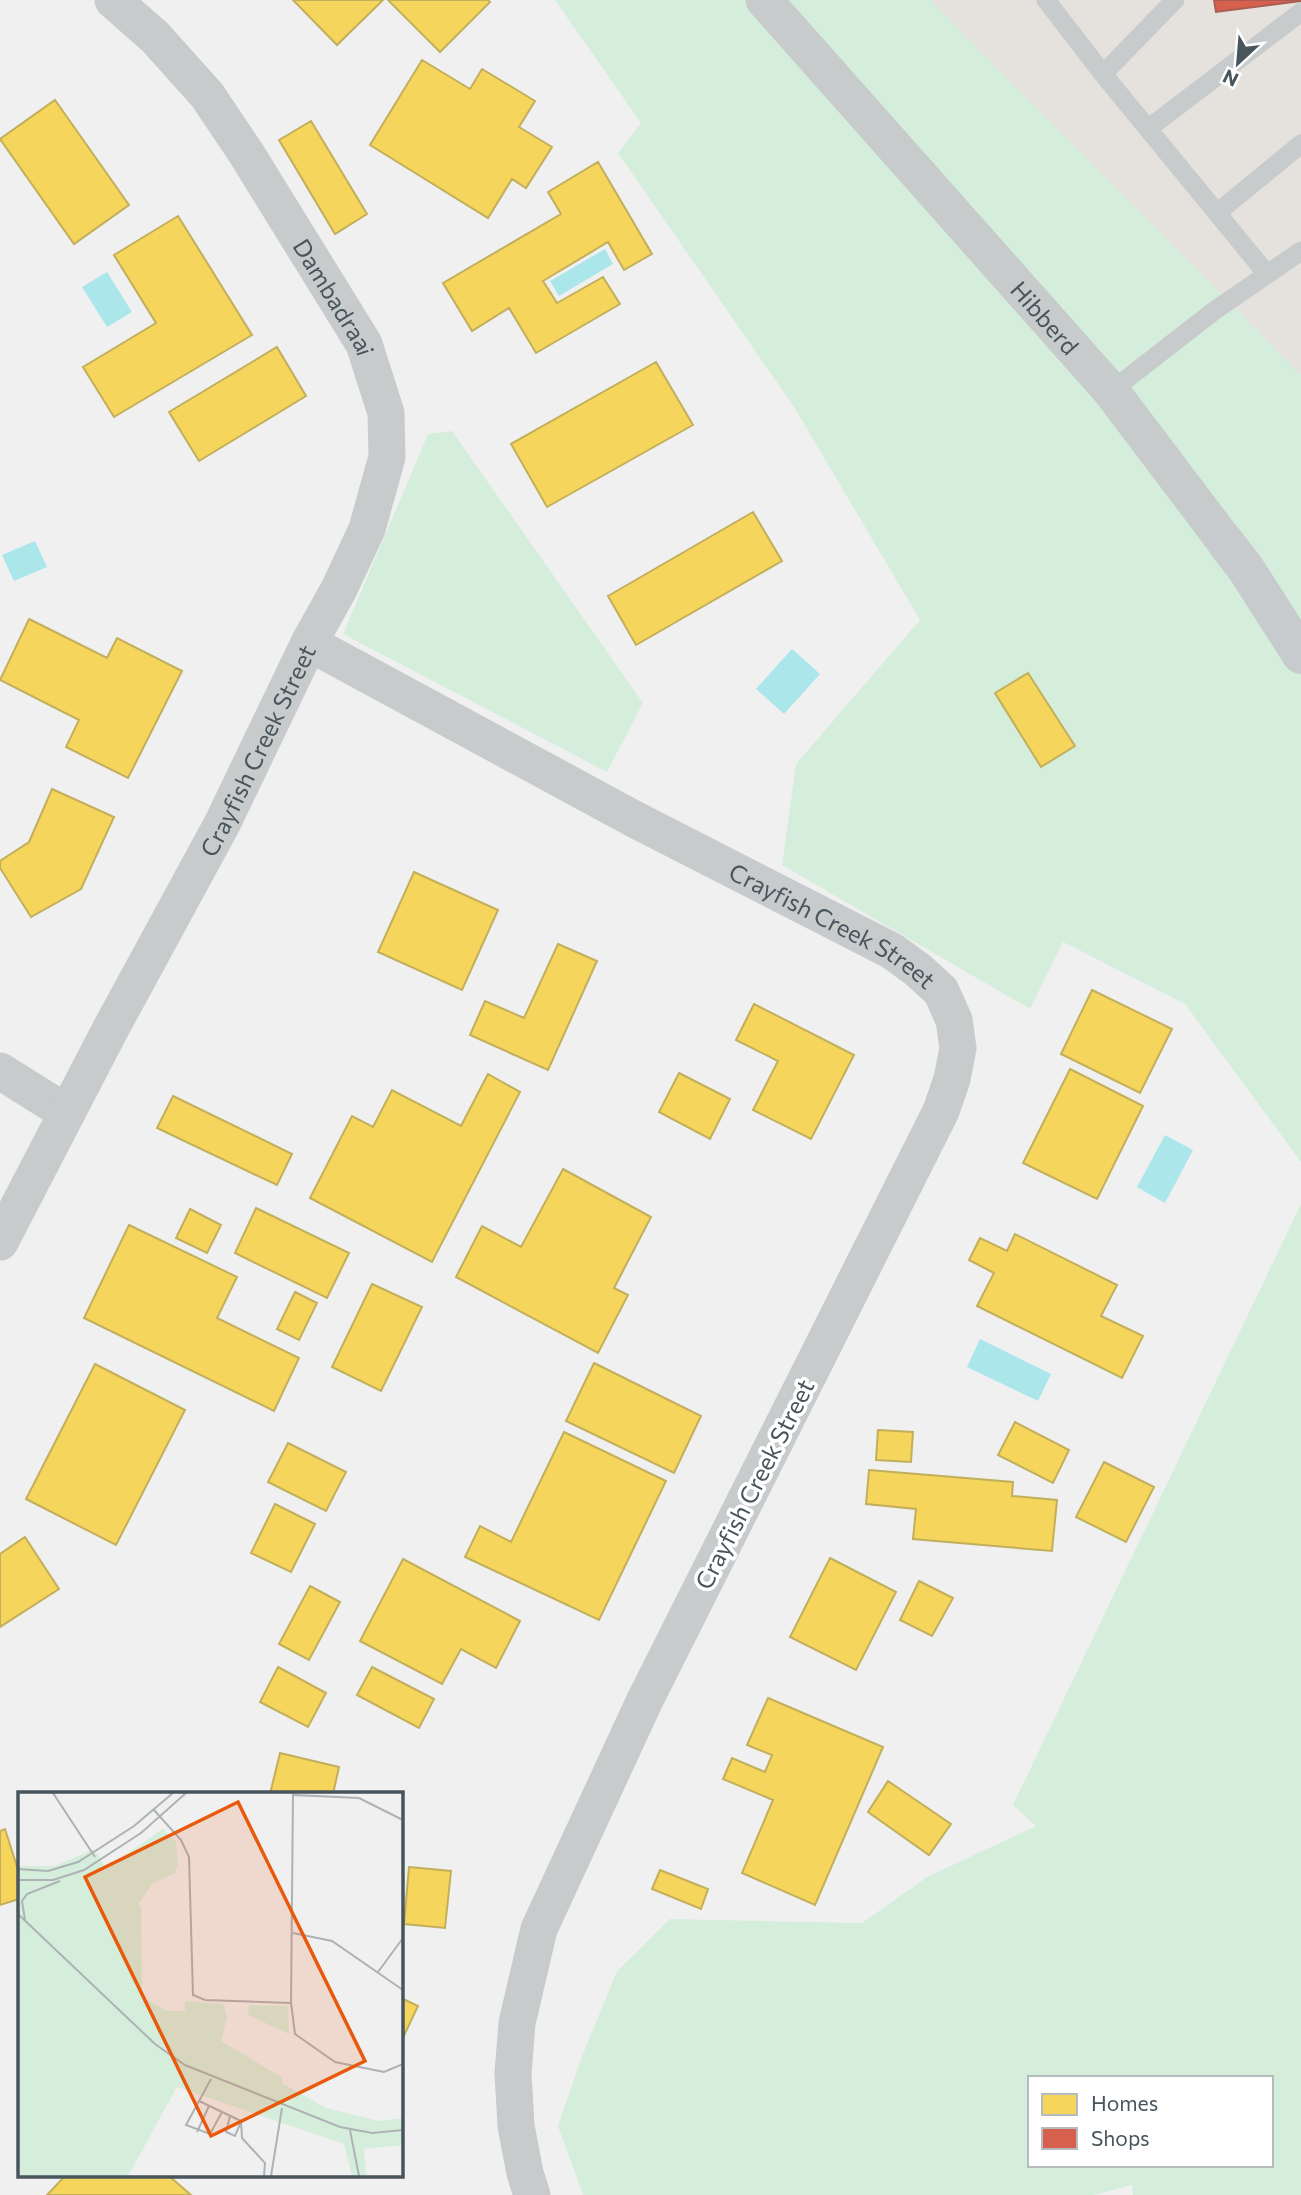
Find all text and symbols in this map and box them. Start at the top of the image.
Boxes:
north arrow [1203,28,1273,98]
text: N [1219,65,1242,92]
street label: Dambadraai [288,233,381,359]
street label: Hibberd [1005,274,1086,360]
street label: Crayfish Creek Street [193,639,321,861]
street label: Crayfish Creek Street [725,856,942,994]
street label: Crayfish Creek Street [688,1374,820,1594]
inset map [18,1792,402,2178]
legend [1028,2076,1273,2167]
text: Homes [1091,2090,1158,2115]
text: Shops [1091,2125,1150,2150]

